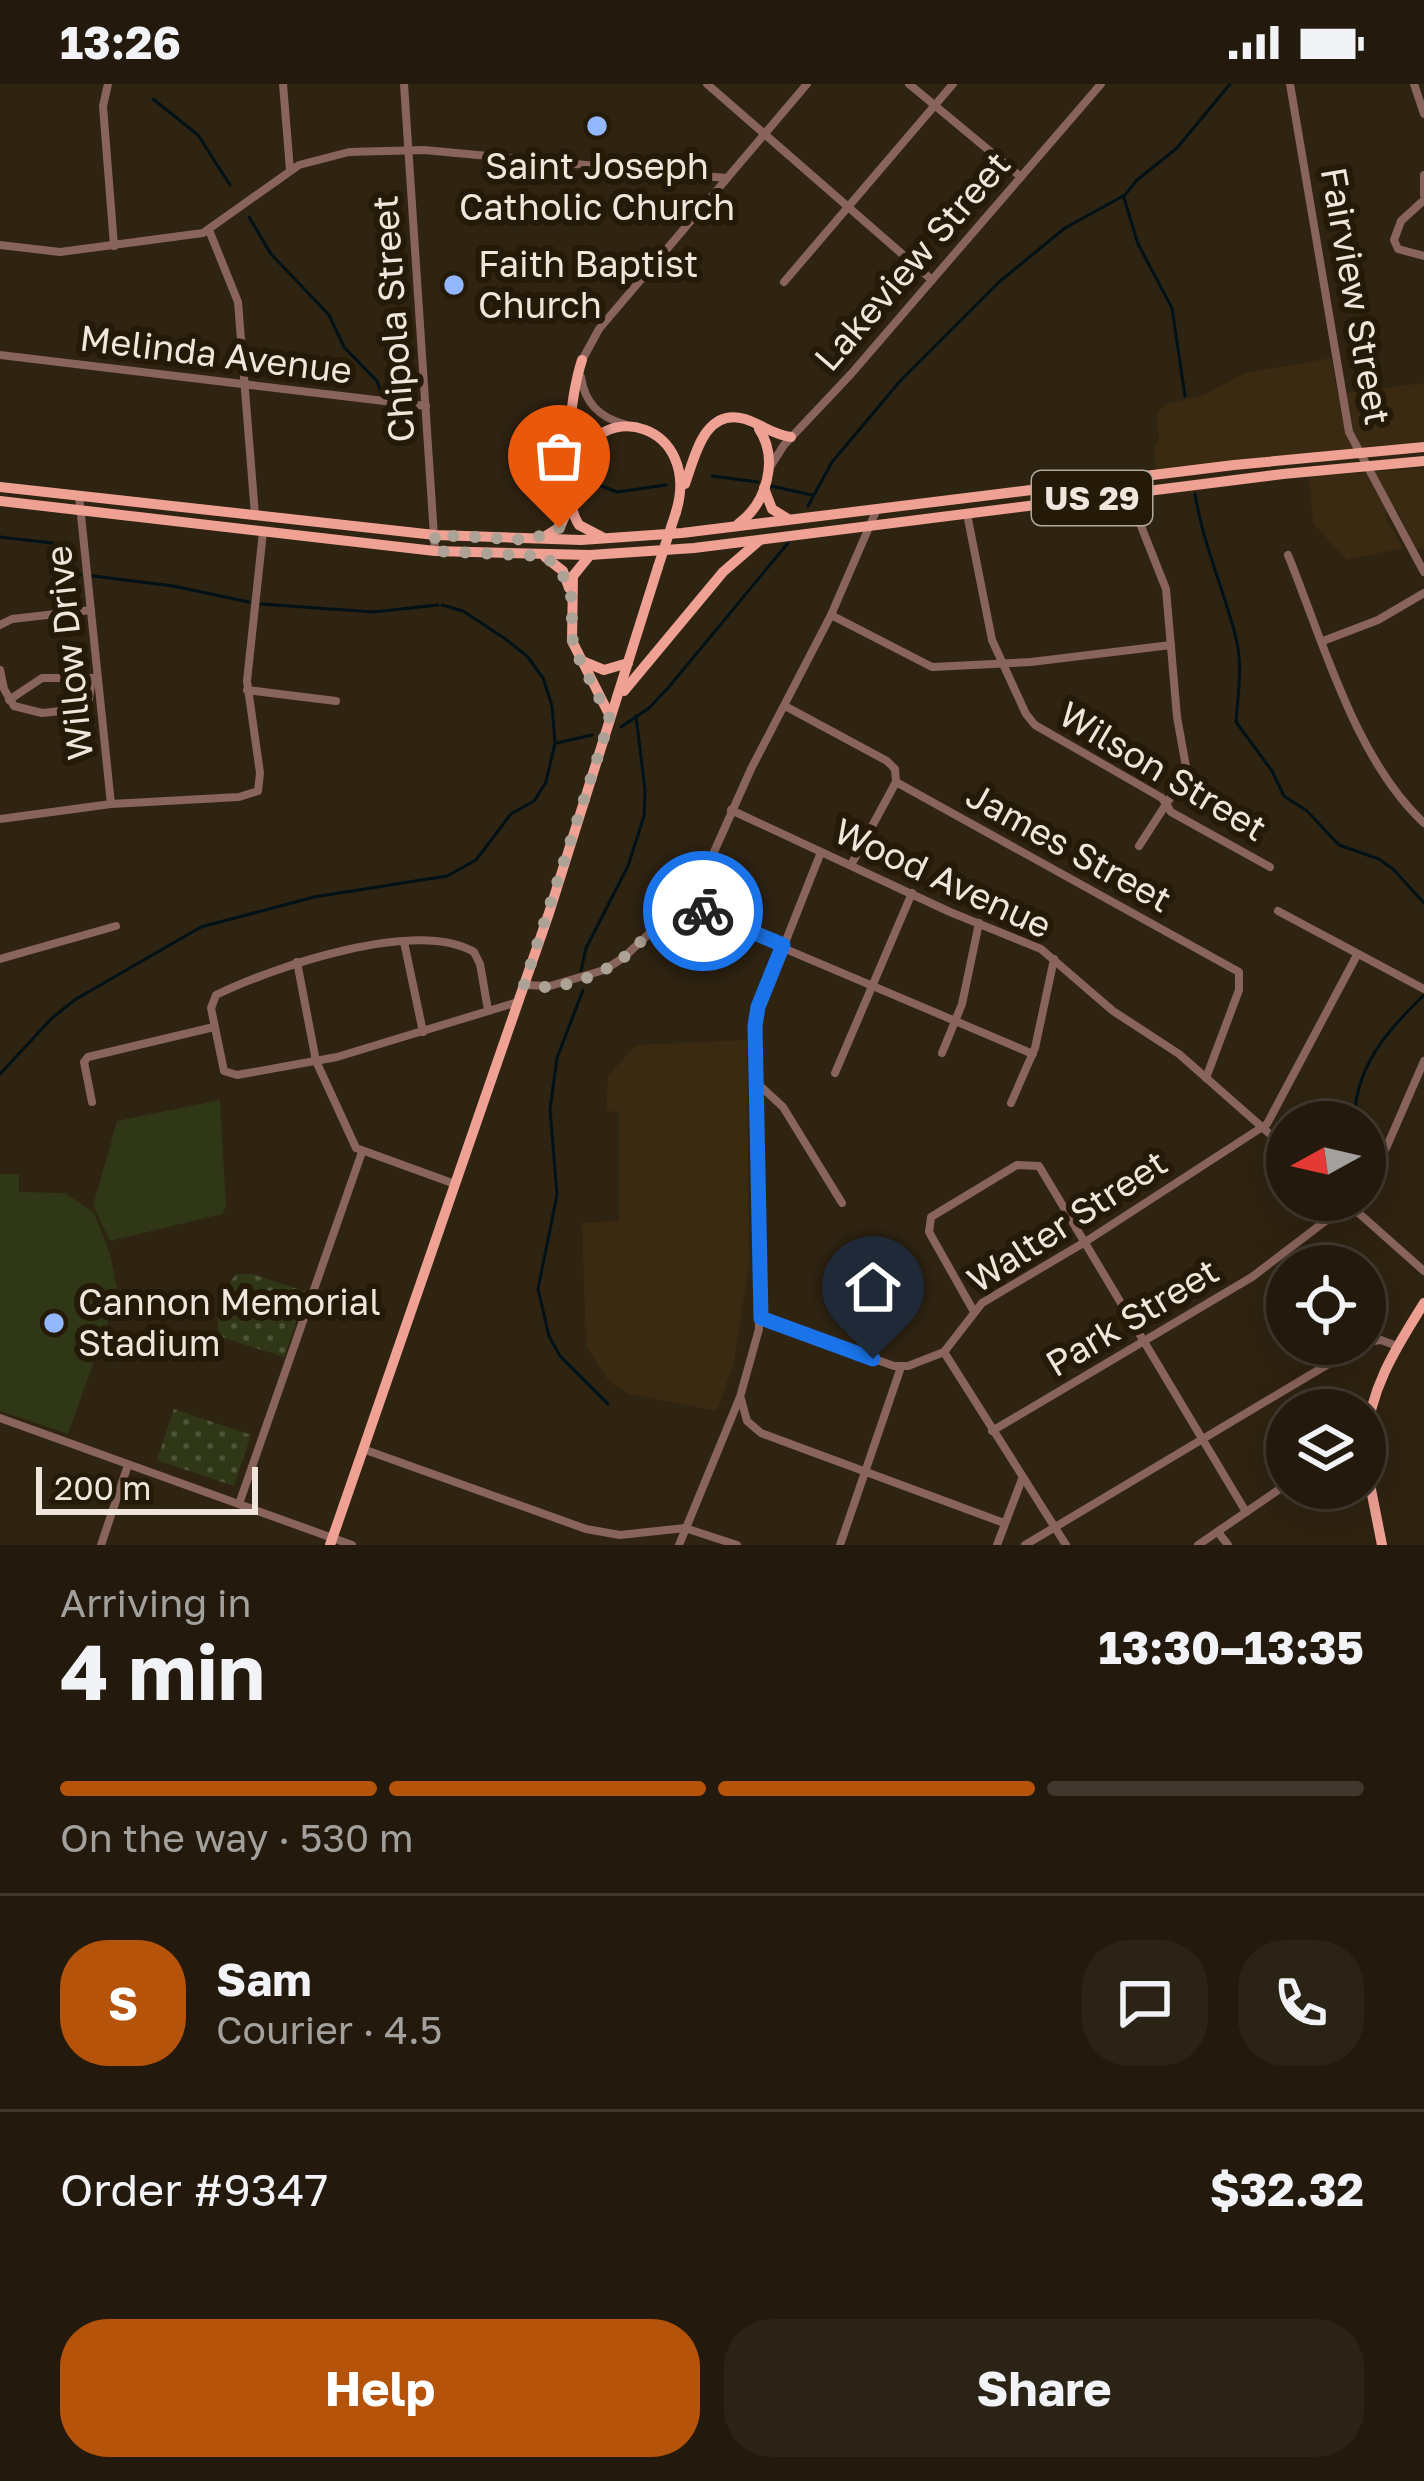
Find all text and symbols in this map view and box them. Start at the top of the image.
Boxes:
text: 13:26 [60,15,181,69]
marker: Saint Joseph Catholic Church [584,113,610,139]
street label: Lakeview Street [805,142,1018,379]
place label: Saint Joseph Catholic Church [459,144,735,228]
street label: Fairview Street [1313,164,1400,428]
street label: Chipola Street [362,194,423,444]
place label: Faith Baptist Church [478,242,698,326]
marker: Faith Baptist Church [441,272,467,298]
street label: Melinda Avenue [78,315,355,392]
pin [508,405,610,528]
icon: bag [526,423,592,489]
road number: US 29 [1032,471,1152,525]
street label: Willow Drive [36,544,101,762]
street label: Wilson Street [1052,692,1275,849]
street label: James Street [959,773,1179,921]
street label: Wood Avenue [828,808,1059,947]
courier [643,851,763,971]
icon: bike [670,878,736,944]
north arrow [1266,1101,1386,1221]
map controls [1266,1101,1386,1509]
street label: Walter Street [959,1140,1175,1301]
pin [822,1236,924,1359]
button: locate [1266,1245,1386,1365]
street label: Park Street [1038,1248,1226,1385]
icon: home [840,1254,906,1320]
place label: Cannon Memorial Stadium [78,1280,381,1364]
marker: Cannon Memorial Stadium [41,1310,67,1336]
button: layers [1266,1389,1386,1509]
scale bar [36,1461,258,1514]
text: 200 m [54,1468,152,1507]
text: Arriving in [60,1579,251,1626]
text: 13:30–13:35 [1098,1620,1364,1674]
text: 4 min [60,1624,265,1717]
text: On the way · 530 m [60,1814,414,1861]
button: chat [1082,1940,1208,2066]
button: phone [1238,1940,1364,2066]
text: Sam [216,1952,312,2006]
text: S [108,1976,138,2030]
text: Courier · 4.5 [216,2006,442,2053]
text: Order #9347 [60,2162,328,2216]
text: $32.32 [1210,2162,1364,2216]
button: Help [60,2319,700,2457]
button: Share [724,2319,1364,2457]

